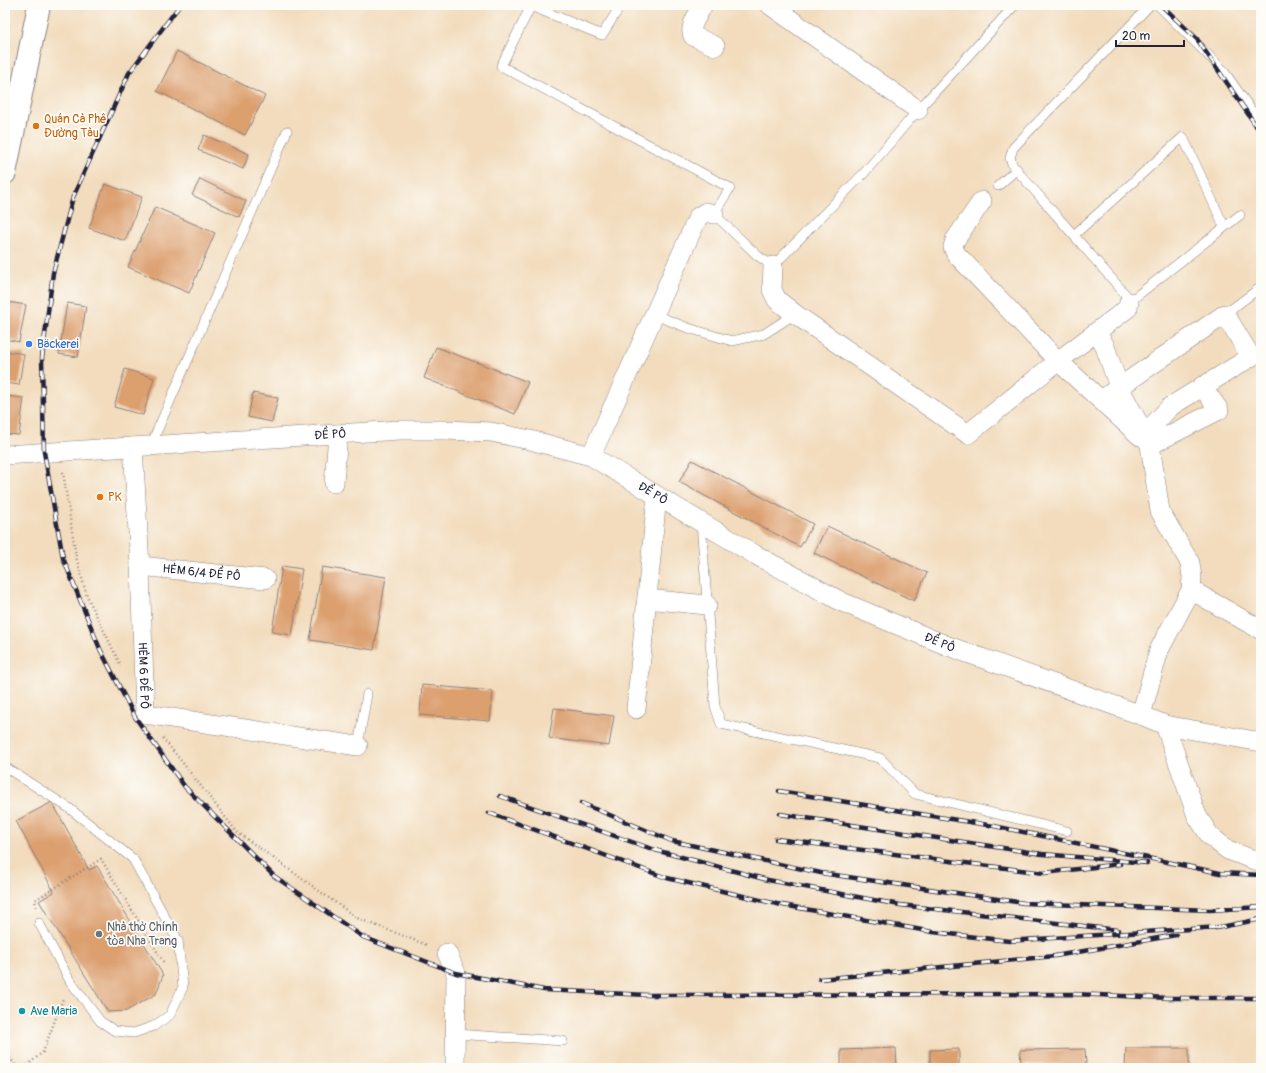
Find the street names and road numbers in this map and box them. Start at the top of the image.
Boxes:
street label: ĐỀ PÔ [314,424,347,443]
street label: ĐỀ PÔ [635,479,671,508]
street label: HẺM 6/4 ĐỀ PÔ [162,561,242,584]
street label: ĐỀ PÔ [922,630,958,655]
street label: HẺM 6 ĐỀ PÔ [135,642,155,710]

